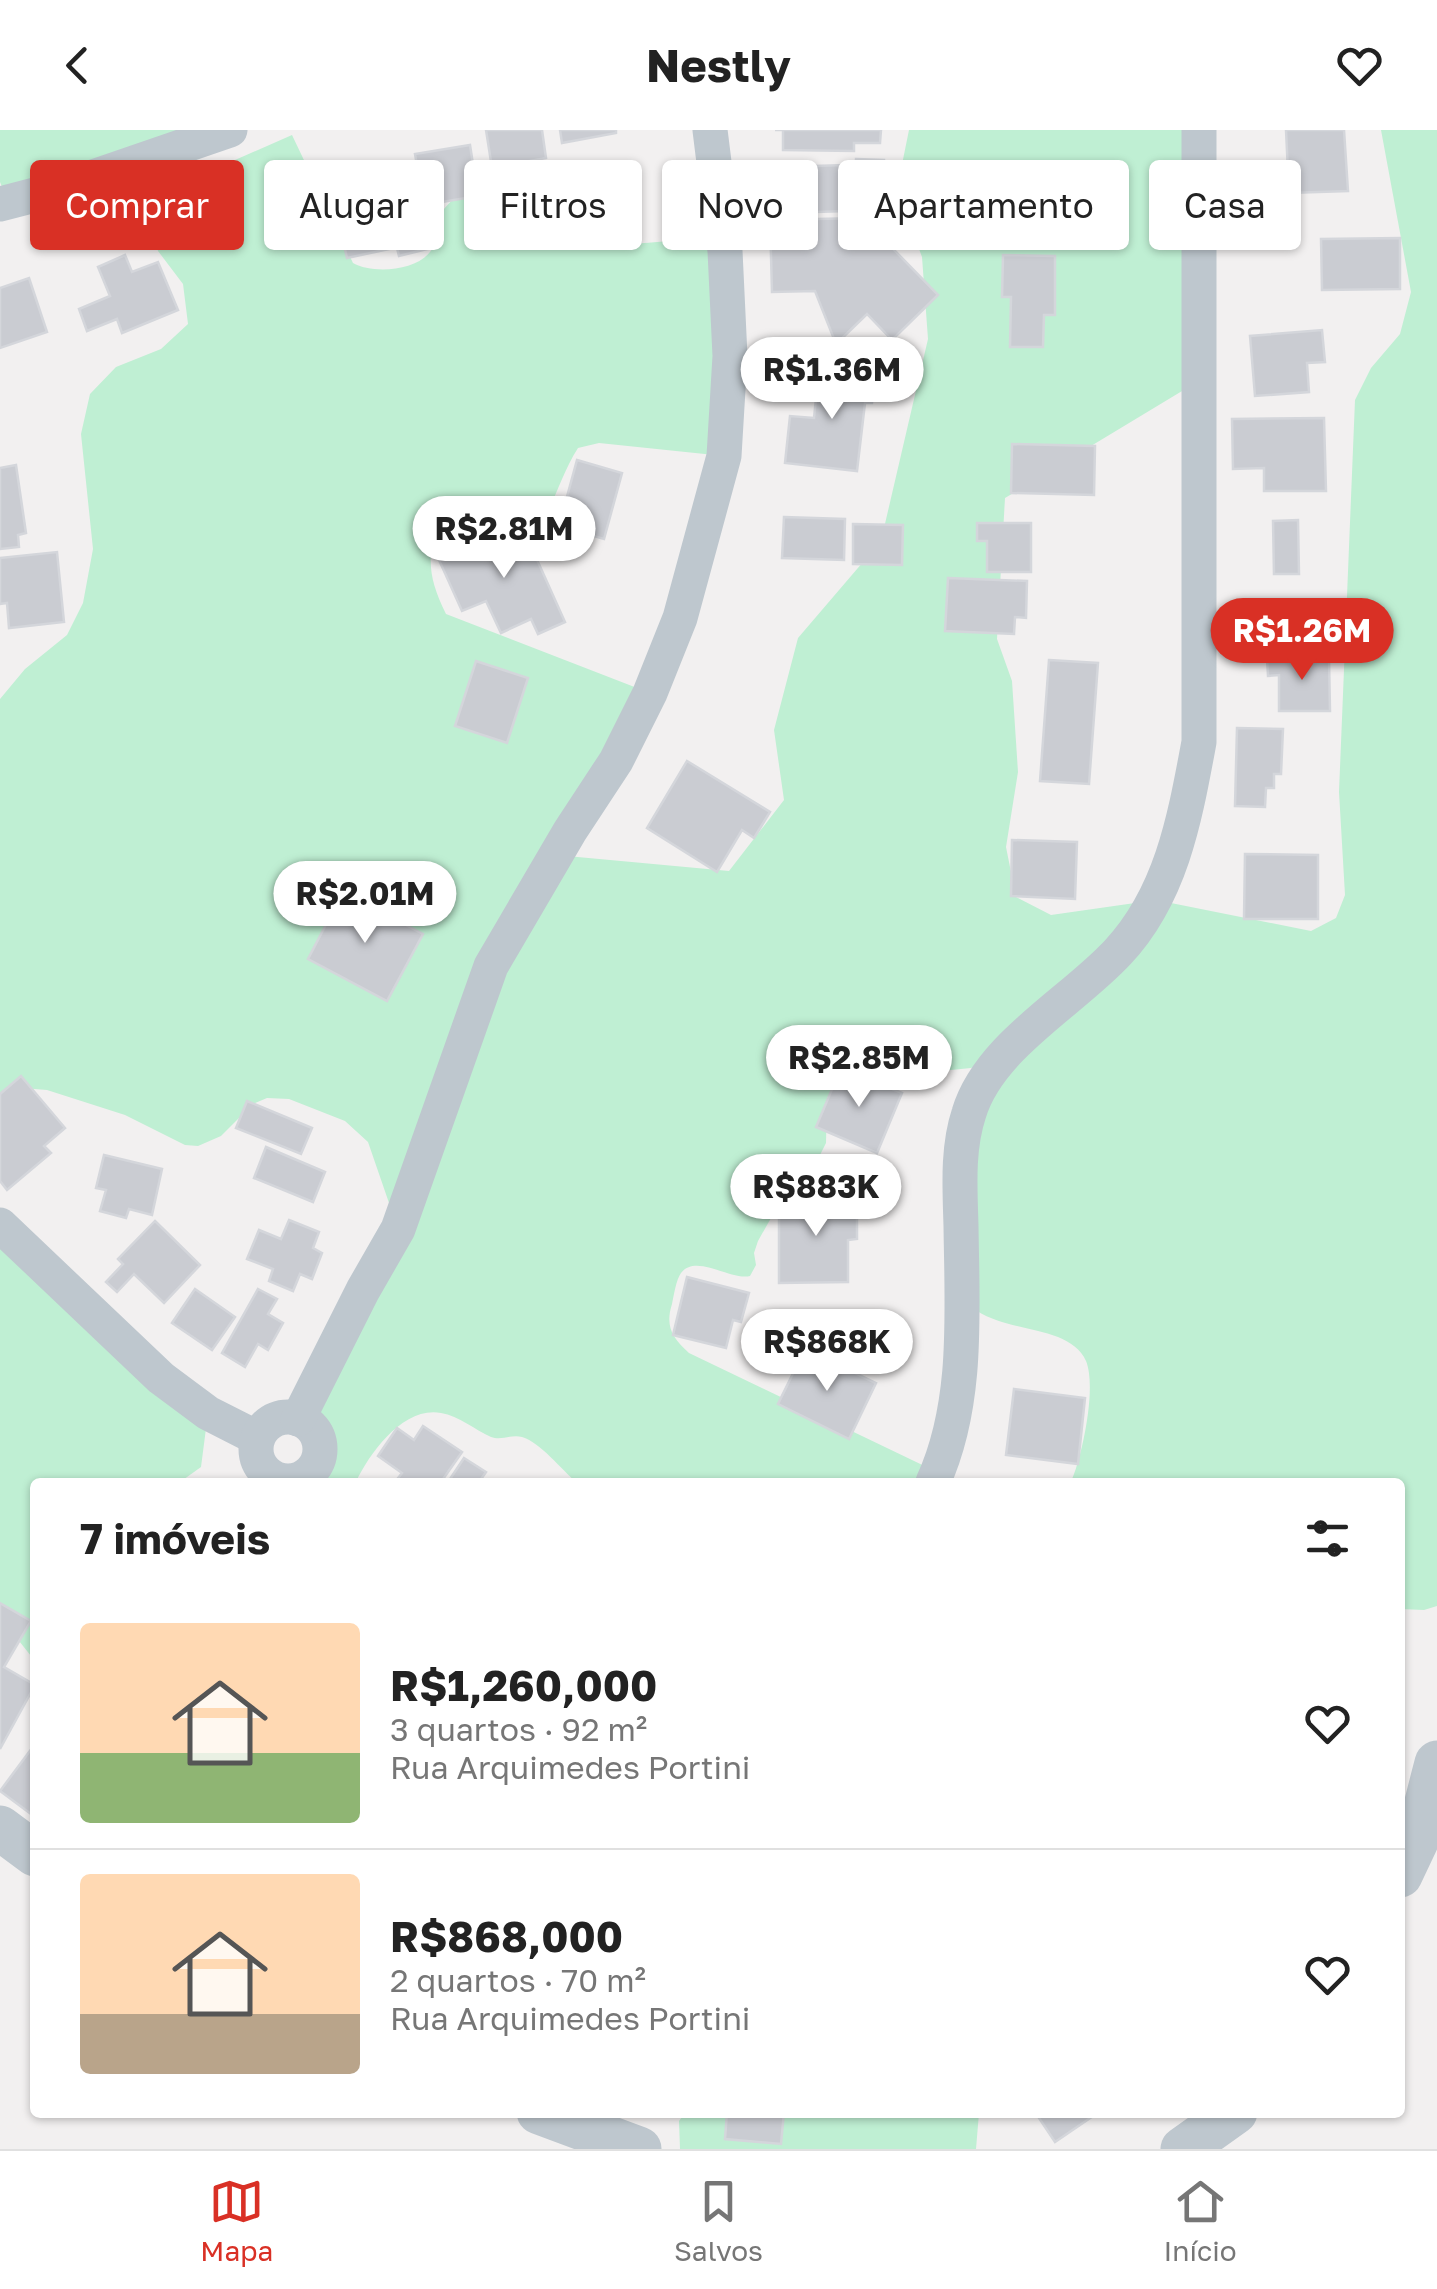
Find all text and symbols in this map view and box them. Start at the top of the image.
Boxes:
icon: back [50,38,105,93]
text: Nestly [646,38,791,92]
icon: heart [1332,38,1387,93]
chip: Comprar [30,160,244,250]
chip: Alugar [264,160,444,250]
chip: Filtros [464,160,642,250]
chip: Novo [662,160,818,250]
chip: Apartamento [838,160,1129,250]
chip: Casa [1149,160,1301,250]
pin: R$1.36M [740,337,924,422]
text: R$1.36M [763,350,901,388]
pin: R$2.81M [412,496,596,581]
text: R$2.81M [435,509,573,547]
pin: R$1.26M [1210,598,1394,683]
text: R$1.26M [1233,611,1371,649]
pin: R$2.01M [273,861,457,946]
text: R$2.01M [295,874,435,912]
pin: R$2.85M [767,1025,951,1110]
text: R$2.85M [788,1038,930,1076]
pin: R$883K [735,1154,897,1239]
text: R$883K [752,1167,880,1205]
pin: R$868K [746,1309,908,1394]
text: R$868K [763,1322,891,1360]
icon: filters [1300,1511,1355,1566]
text: 7 imóveis [80,1513,270,1563]
text: R$1,260,000 [390,1660,657,1710]
icon: home [160,1663,280,1783]
icon: heart [1300,1696,1355,1751]
text: 3 quartos · 92 m² [390,1710,647,1748]
text: Rua Arquimedes Portini [390,1748,750,1786]
text: R$868,000 [390,1911,623,1961]
icon: home [160,1914,280,2034]
icon: heart [1300,1947,1355,2002]
text: 2 quartos · 70 m² [390,1961,646,1999]
text: Rua Arquimedes Portini [390,1999,750,2037]
tab: Mapa [200,2174,273,2267]
tab: Salvos [674,2174,763,2267]
tab: Início [1164,2174,1237,2267]

